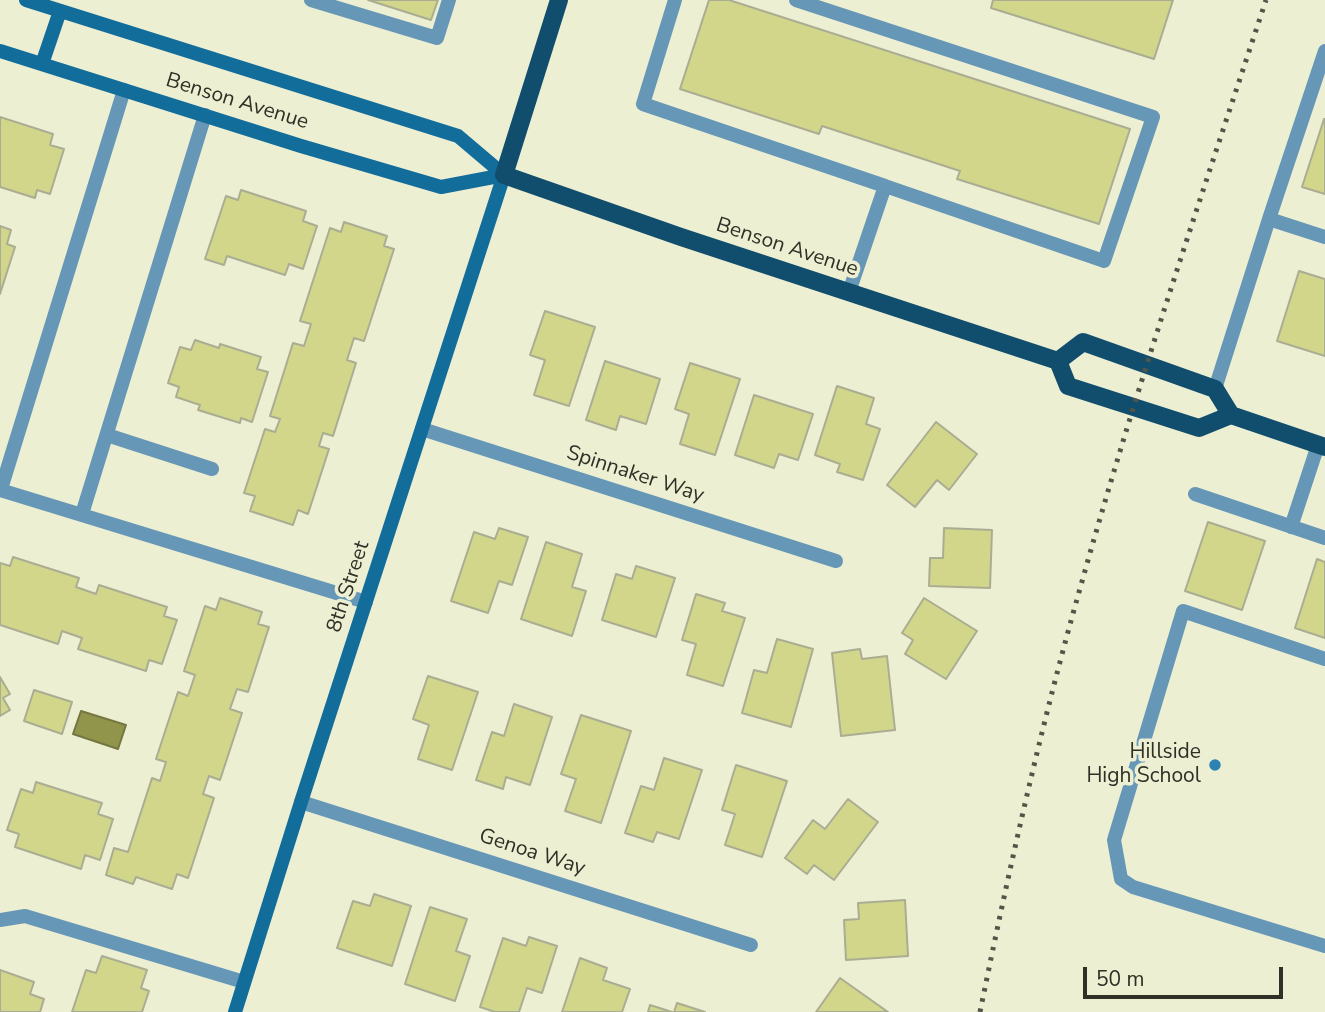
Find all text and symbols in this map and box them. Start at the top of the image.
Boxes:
street label: Benson Avenue [163,68,311,136]
street label: Benson Avenue [713,213,861,283]
street label: Spinnaker Way [563,441,707,509]
street label: 8th Street [322,538,376,636]
place label: Hillside High School [1086,740,1201,790]
marker: Hillside High School [1207,757,1223,773]
street label: Genoa Way [476,824,588,882]
scale bar [1087,953,1286,997]
text: 50 m [1096,965,1145,993]

